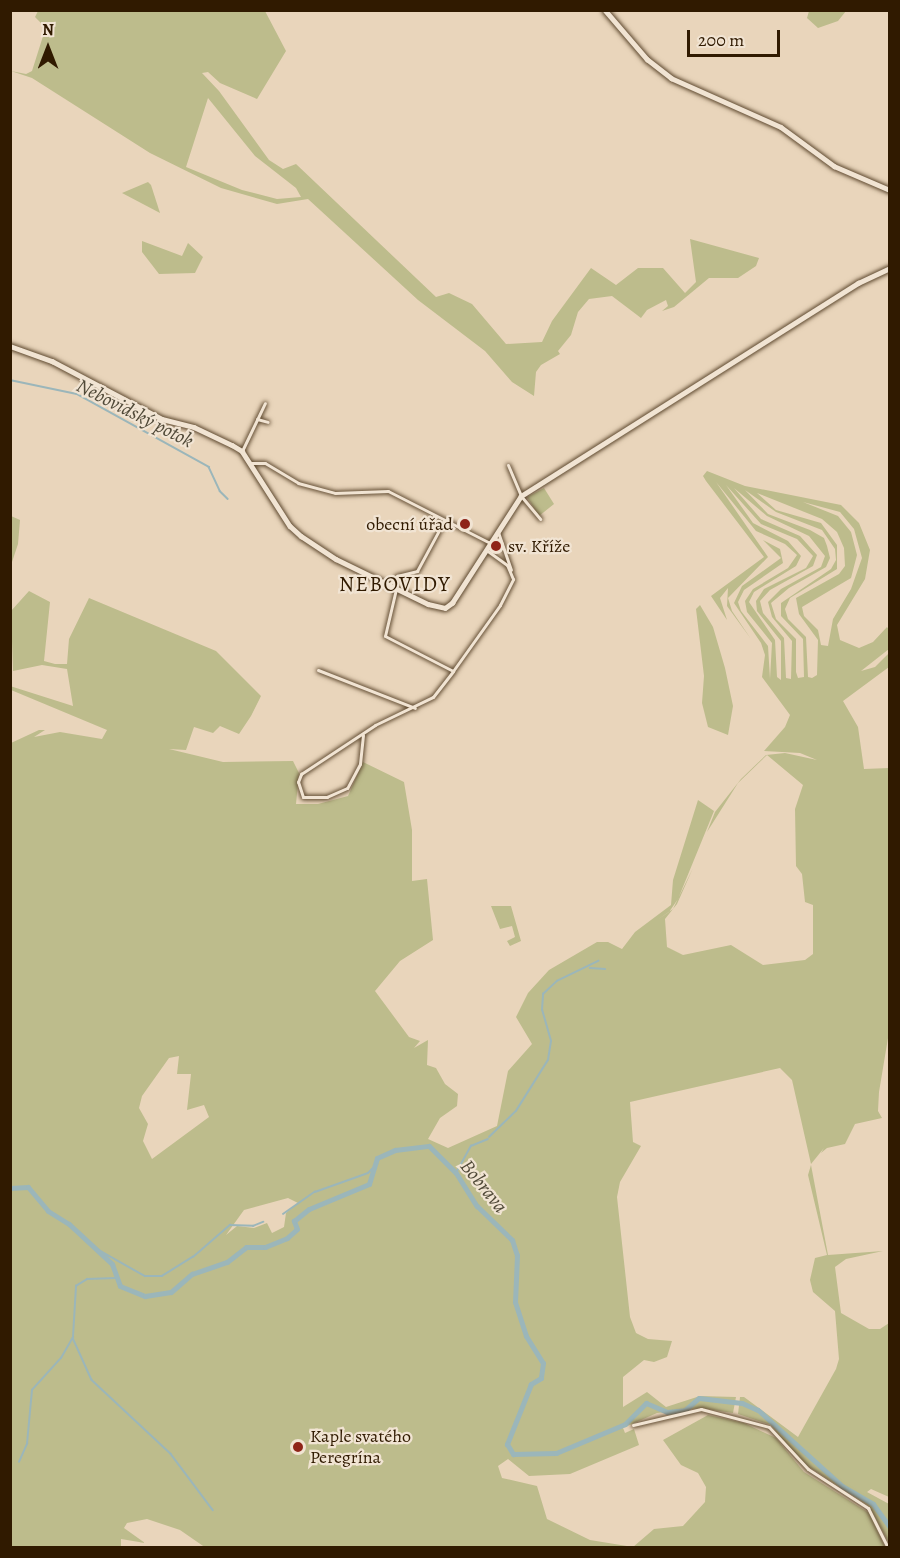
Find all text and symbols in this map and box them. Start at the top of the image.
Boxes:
north arrow [18,18,78,78]
scale bar [690,18,783,56]
text: N [42,19,54,41]
text: 200 m [698,28,744,52]
water label: Nebovidský potok [72,373,198,453]
place label: obecní úřad [366,513,453,535]
marker: obecní úřad [458,517,472,531]
place label: sv. Kříže [508,535,571,557]
marker: sv. Kříže [489,539,503,553]
district label: NEBOVIDY [339,571,451,597]
water label: Bobrava [455,1154,513,1218]
place label: Kaple svatého Peregrína [310,1426,411,1468]
marker: Kaple svatého Peregrína [291,1440,305,1454]

